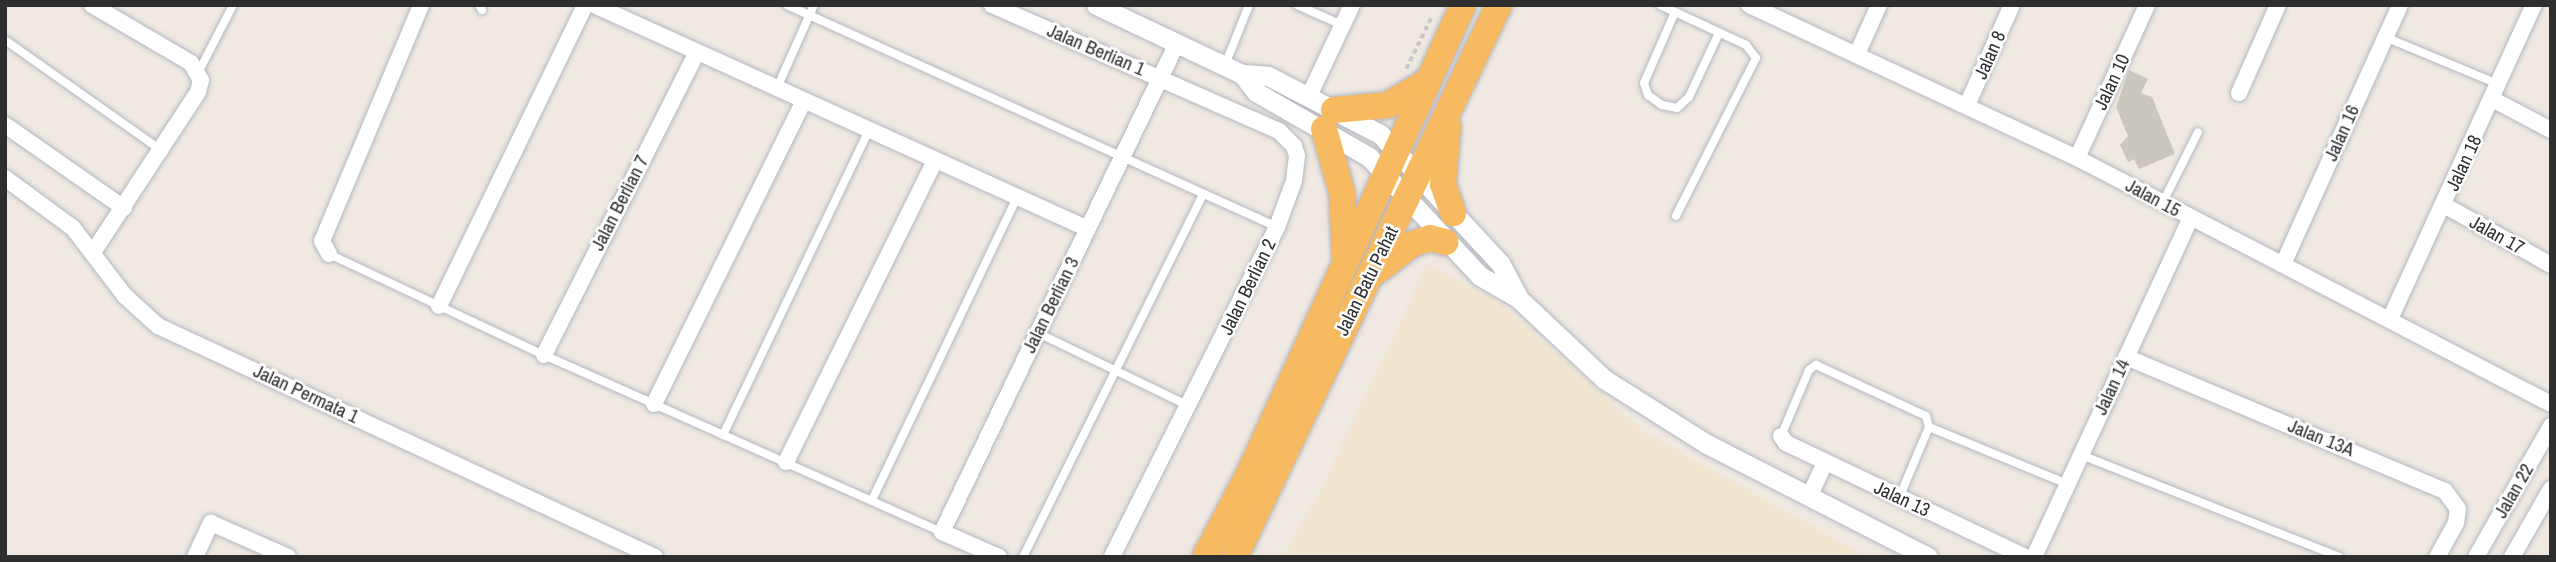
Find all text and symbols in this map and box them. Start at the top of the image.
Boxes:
street label: Jalan Berlian 1 [1044,19,1148,81]
street label: Jalan 8 [1969,27,2011,83]
street label: Jalan 10 [2089,50,2135,114]
street label: Jalan 16 [2320,101,2364,165]
street label: Jalan 18 [2441,131,2487,195]
street label: Jalan Berlian 7 [586,152,654,254]
street label: Jalan 15 [2122,174,2184,222]
street label: Jalan 17 [2466,211,2528,259]
street label: Jalan Batu Pahat [1331,223,1403,339]
street label: Jalan Berlian 2 [1215,235,1281,339]
street label: Jalan Berlian 3 [1018,253,1084,357]
street label: Jalan 14 [2089,355,2135,419]
street label: Jalan Permata 1 [250,360,362,428]
street label: Jalan 13A [2285,414,2357,462]
street label: Jalan 22 [2489,460,2539,522]
street label: Jalan 13 [1870,476,1934,522]

